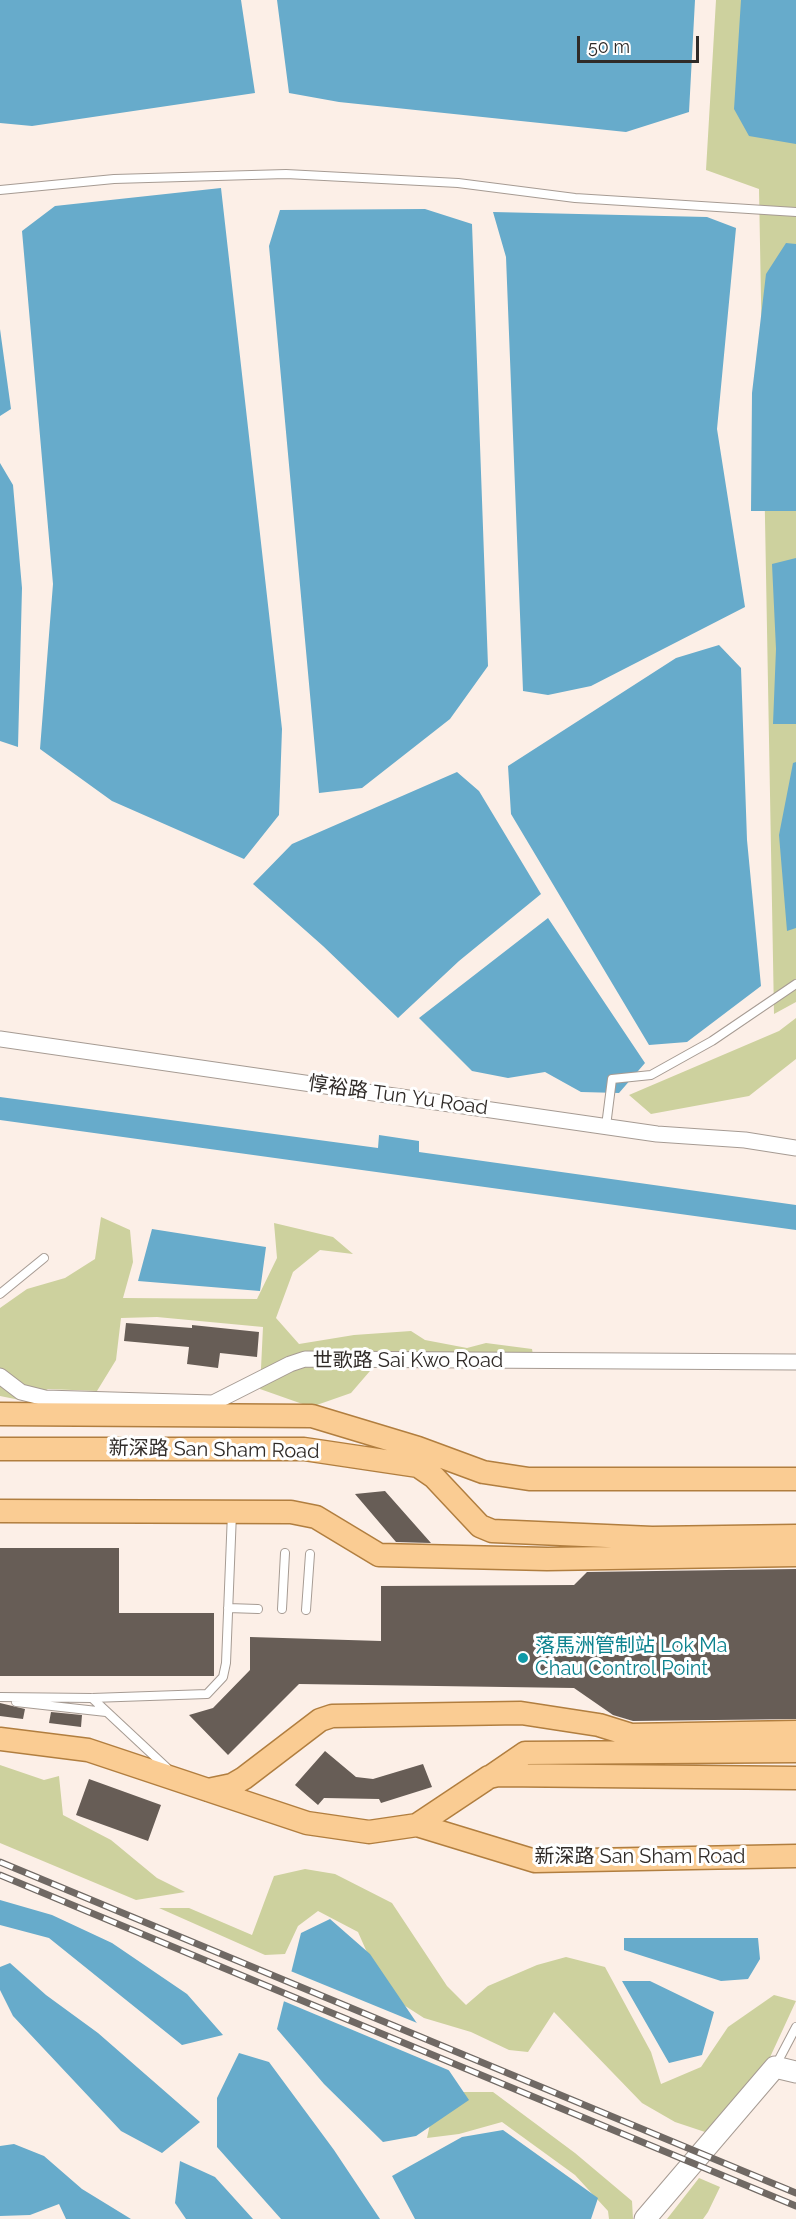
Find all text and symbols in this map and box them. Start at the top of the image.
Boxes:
scale bar [580,24,702,62]
text: 50 m [588,36,630,57]
street label: 惇裕路 Tun Yu Road [307,1072,489,1120]
street label: 世歌路 Sai Kwo Road [313,1349,503,1373]
street label: 新深路 San Sham Road [108,1436,320,1464]
place label: 落馬洲管制站 Lok Ma Chau Control Point [535,1634,727,1681]
marker: 落馬洲管制站 Lok Ma Chau Control Point [516,1651,530,1665]
street label: 新深路 San Sham Road [534,1845,746,1869]

